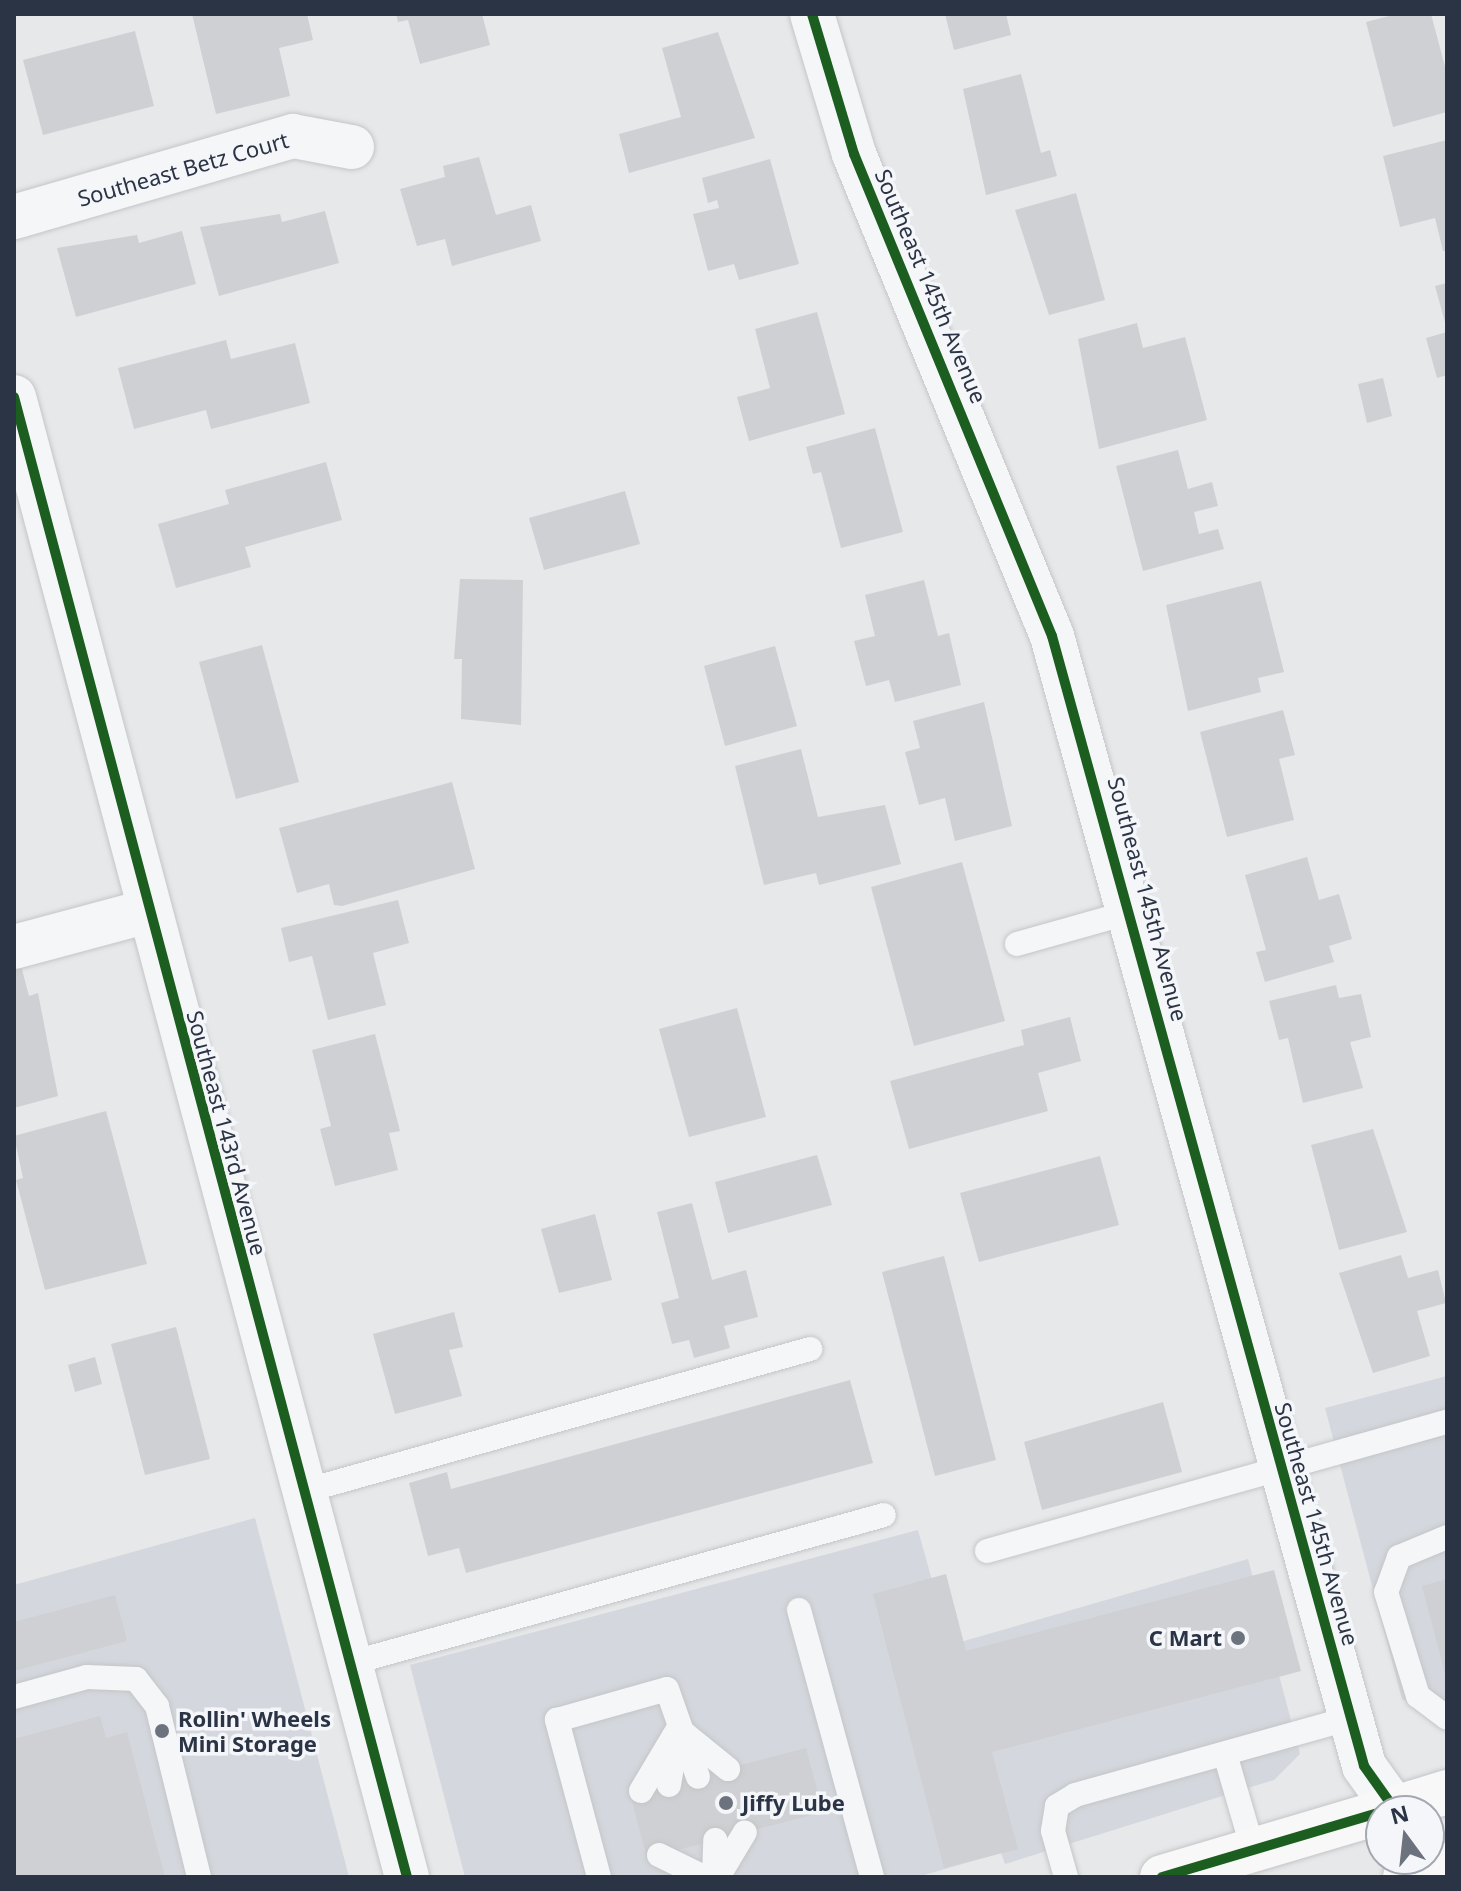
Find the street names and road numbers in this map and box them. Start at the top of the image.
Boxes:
street label: Southeast Betz Court [75,126,291,212]
street label: Southeast 145th Avenue [870,165,992,407]
street label: Southeast 145th Avenue [1103,774,1193,1024]
street label: Southeast 143rd Avenue [182,1008,272,1258]
street label: Southeast 145th Avenue [1270,1399,1364,1649]

